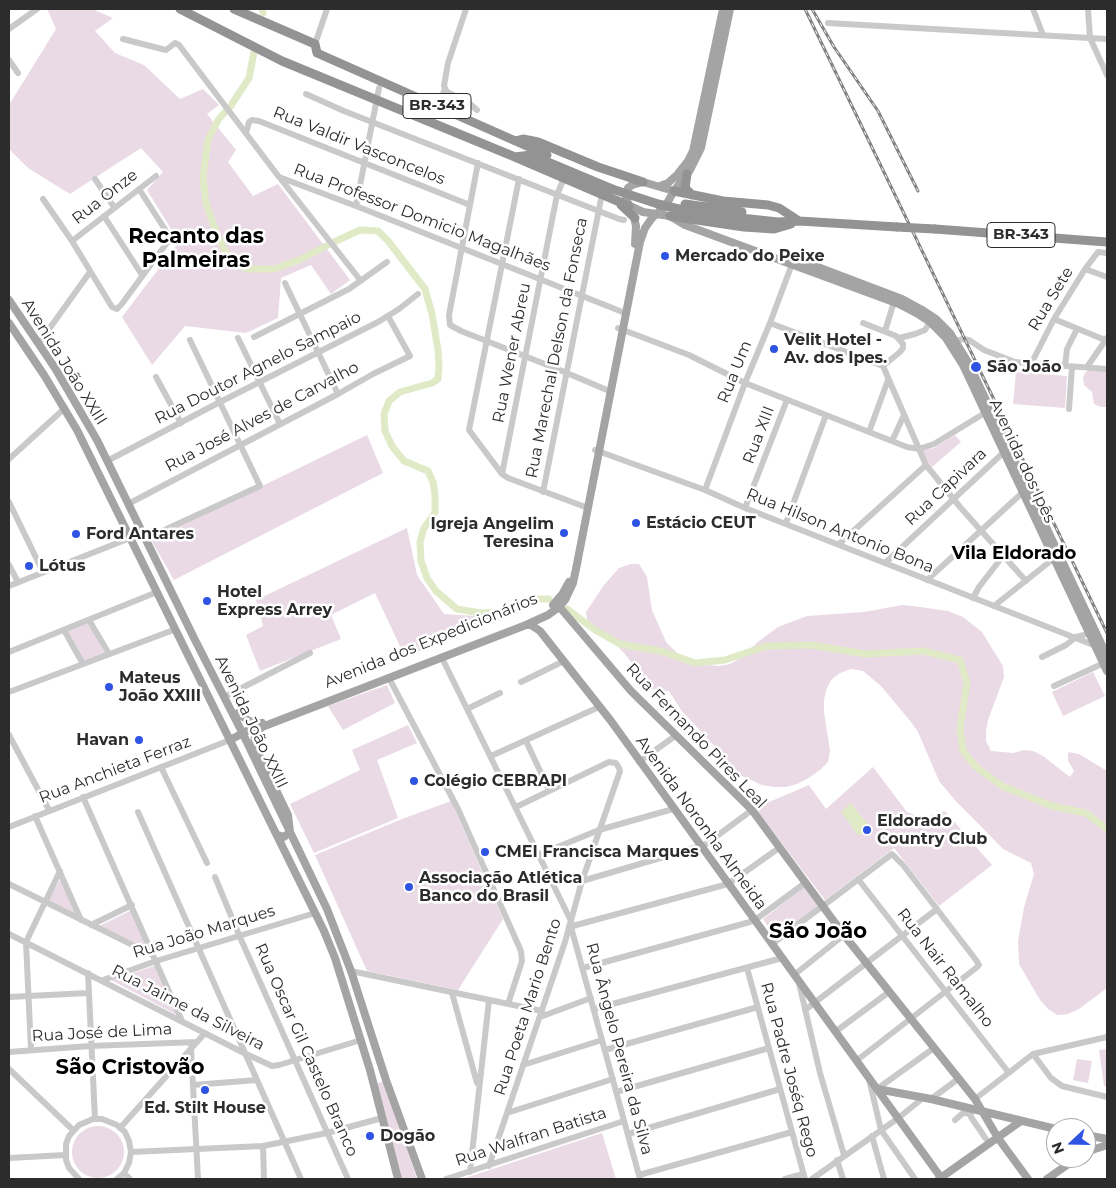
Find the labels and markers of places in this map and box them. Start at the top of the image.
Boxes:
place label: Mercado do Peixe [675,246,825,266]
marker: Mercado do Peixe [659,250,671,262]
place label: Velit Hotel - Av. dos Ipes. [784,330,887,368]
marker: Velit Hotel - Av. dos Ipes. [768,343,780,355]
place label: São João [987,357,1062,377]
marker: São João [969,360,983,374]
place label: Estácio CEUT [646,513,756,533]
place label: Igreja Angelim Teresina [430,514,554,552]
marker: Estácio CEUT [630,517,642,529]
place label: Ford Antares [86,524,194,544]
marker: Igreja Angelim Teresina [558,527,570,539]
marker: Ford Antares [70,528,82,540]
place label: Lótus [39,556,86,576]
marker: Lótus [23,560,35,572]
place label: Hotel Express Arrey [217,582,332,620]
marker: Hotel Express Arrey [201,595,213,607]
place label: Mateus João XXIII [119,668,201,706]
marker: Mateus João XXIII [103,681,115,693]
place label: Havan [76,730,129,750]
marker: Havan [133,734,145,746]
place label: Colégio CEBRAPI [424,771,567,791]
marker: Colégio CEBRAPI [408,775,420,787]
place label: Eldorado Country Club [877,811,987,849]
marker: Eldorado Country Club [861,824,873,836]
place label: CMEI Francisca Marques [495,842,699,862]
marker: CMEI Francisca Marques [479,846,491,858]
place label: Associação Atlética Banco do Brasil [419,868,582,906]
marker: Associação Atlética Banco do Brasil [403,881,415,893]
marker: Ed. Stilt House [199,1084,211,1096]
place label: Ed. Stilt House [144,1098,266,1118]
place label: Dogão [380,1126,435,1146]
marker: Dogão [364,1130,376,1142]

